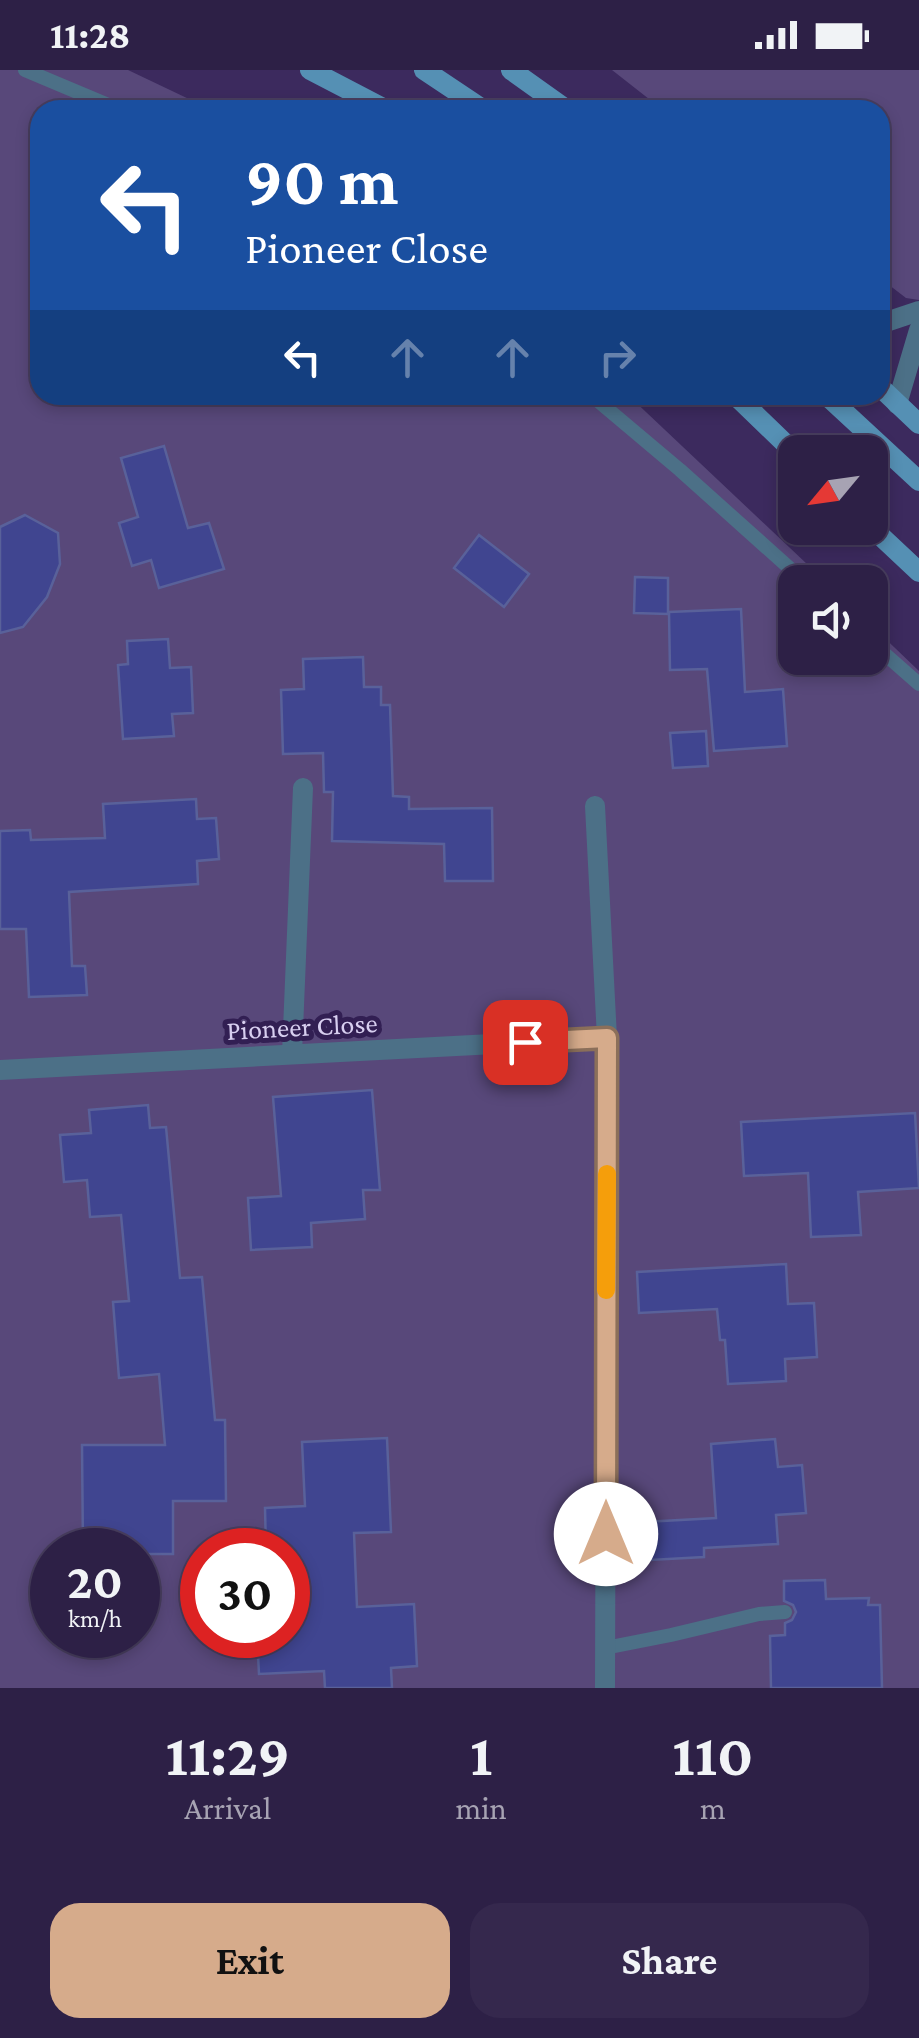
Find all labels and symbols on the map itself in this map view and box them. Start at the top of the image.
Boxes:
north arrow [778,435,888,545]
pin [483,1000,568,1085]
street label: Pioneer Close [226,1007,378,1046]
position arrow [554,1482,658,1586]
speed limit sign: 30 [180,1528,310,1658]

